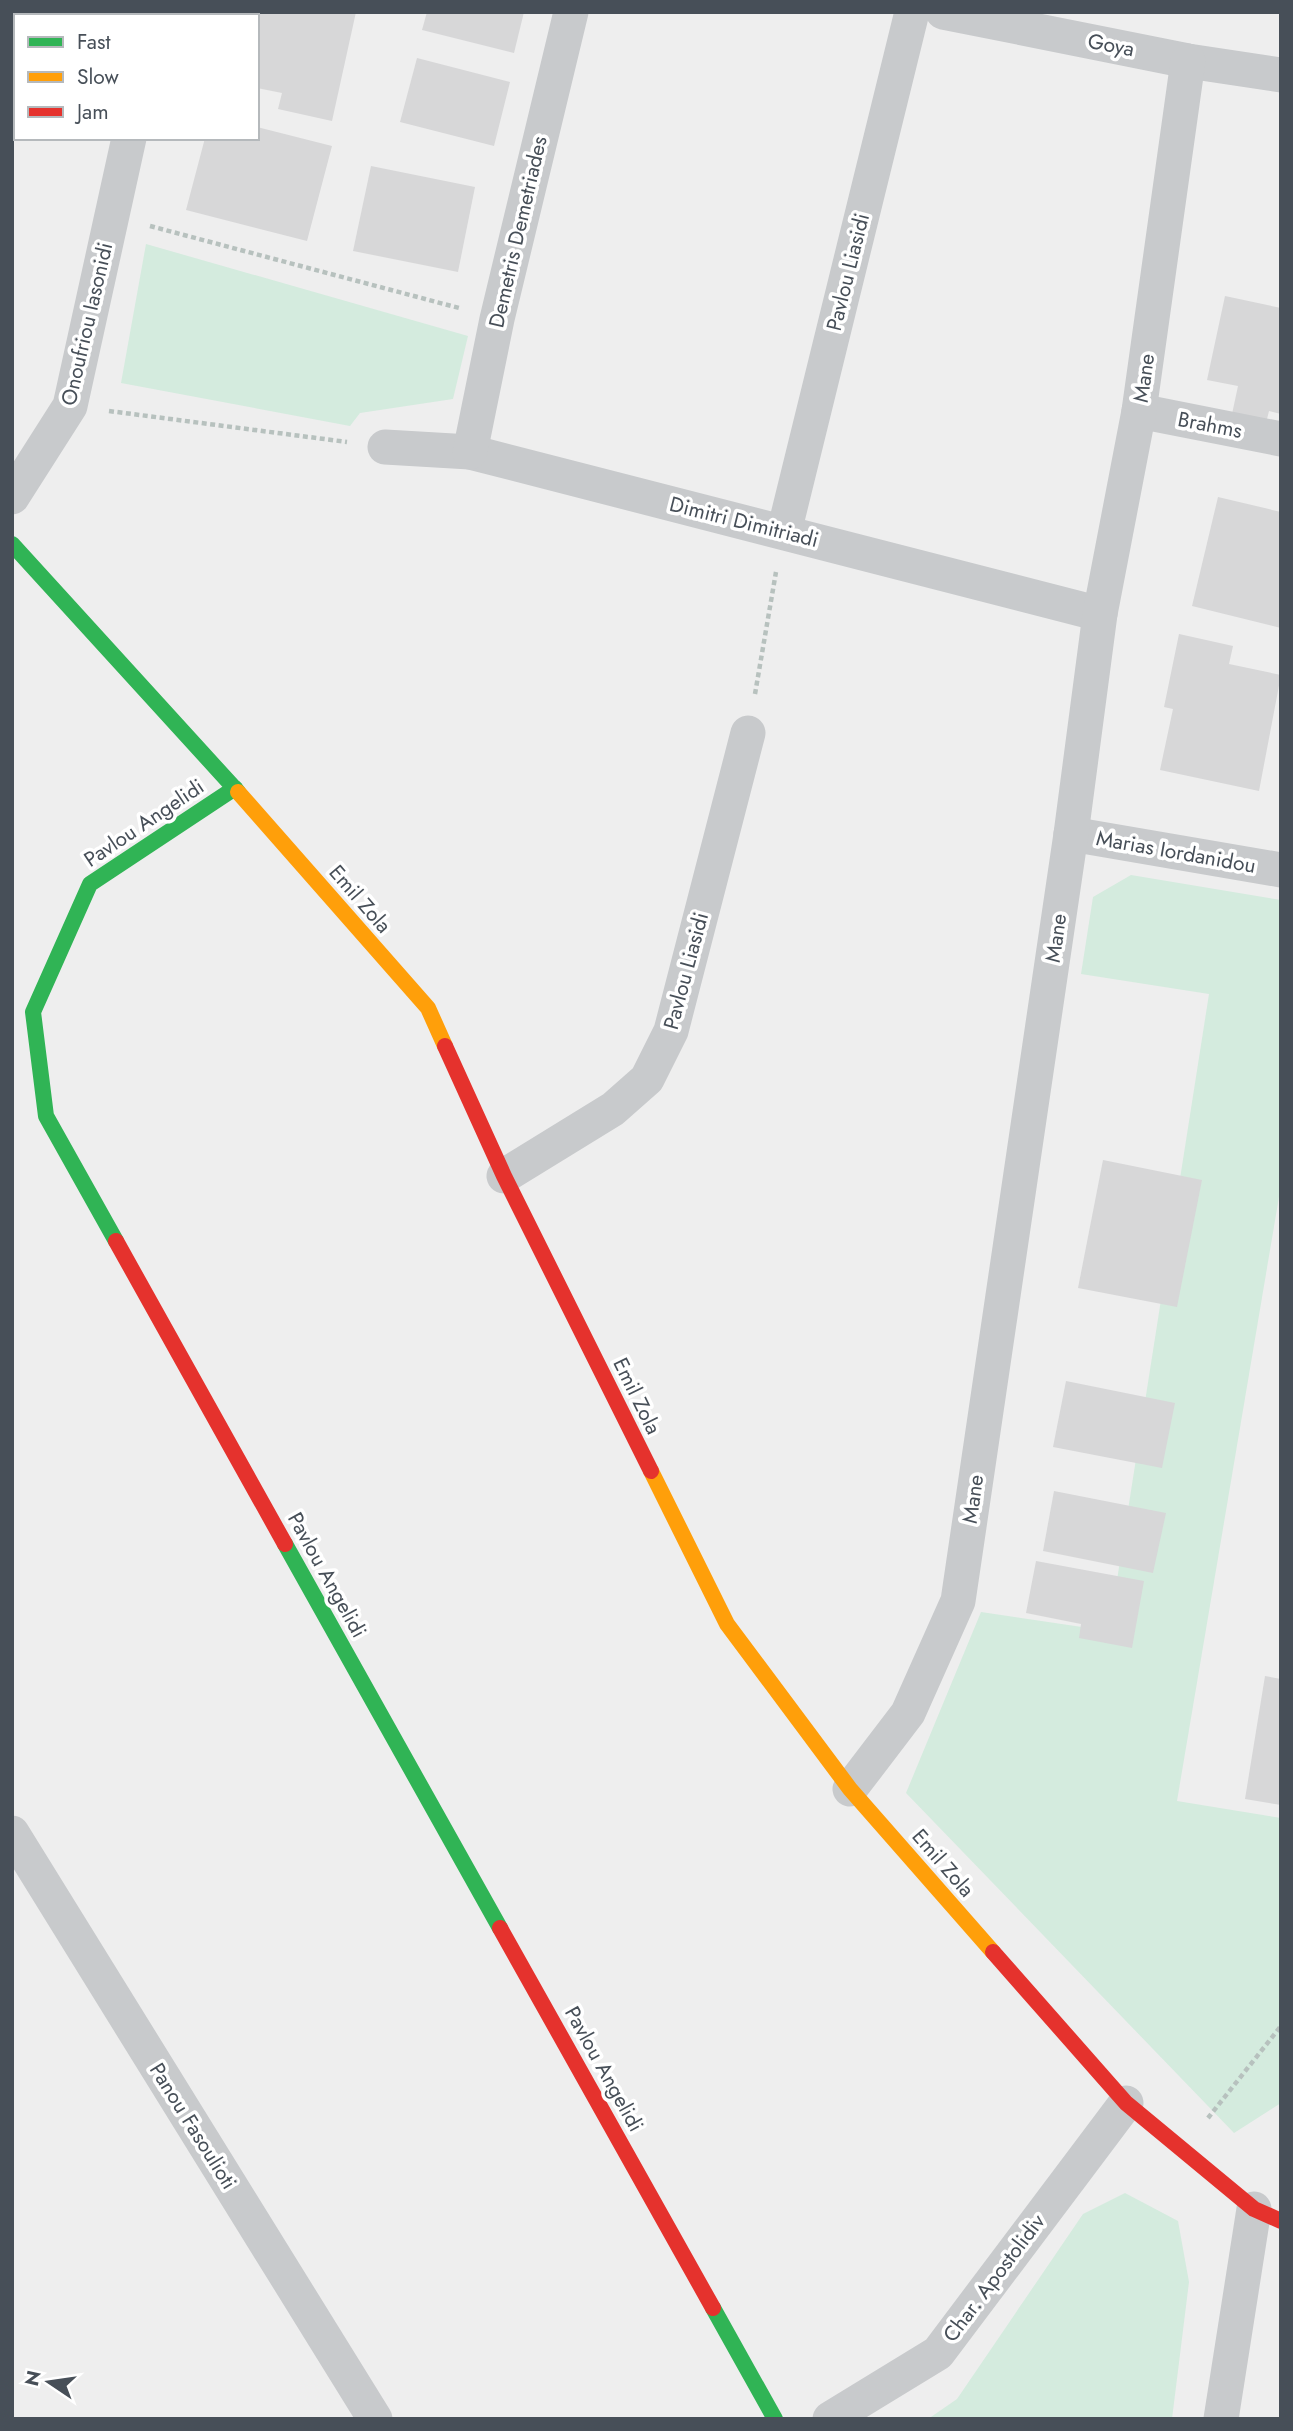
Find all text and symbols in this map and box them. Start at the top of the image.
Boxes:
legend [14,14,259,140]
street label: Goya [1085,26,1137,64]
text: Fast [77,27,110,57]
text: Slow [77,62,119,92]
text: Jam [74,97,109,127]
street label: Demetris Demetriades [481,133,555,331]
street label: Pavlou Liasidi [819,210,877,334]
street label: Onoufriou Iasonidi [54,239,120,409]
street label: Mane [1126,351,1162,404]
street label: Brahms [1175,404,1245,446]
street label: Dimitri Dimitriadi [666,489,822,555]
street label: Pavlou Angelidi [78,772,210,874]
street label: Marias Iordanidou [1094,823,1258,881]
street label: Emil Zola [322,858,398,940]
street label: Pavlou Liasidi [656,909,716,1033]
street label: Mane [1038,911,1074,964]
street label: Emil Zola [606,1353,668,1439]
street label: Mane [955,1472,991,1525]
street label: Pavlou Angelidi [280,1507,374,1643]
street label: Emil Zola [905,1822,981,1904]
street label: Pavlou Angelidi [557,2001,651,2137]
street label: Panou Fasoulioti [142,2057,244,2195]
street label: Char. Apostolidiv [936,2207,1053,2348]
north arrow [14,2347,84,2417]
text: N [18,2368,48,2389]

